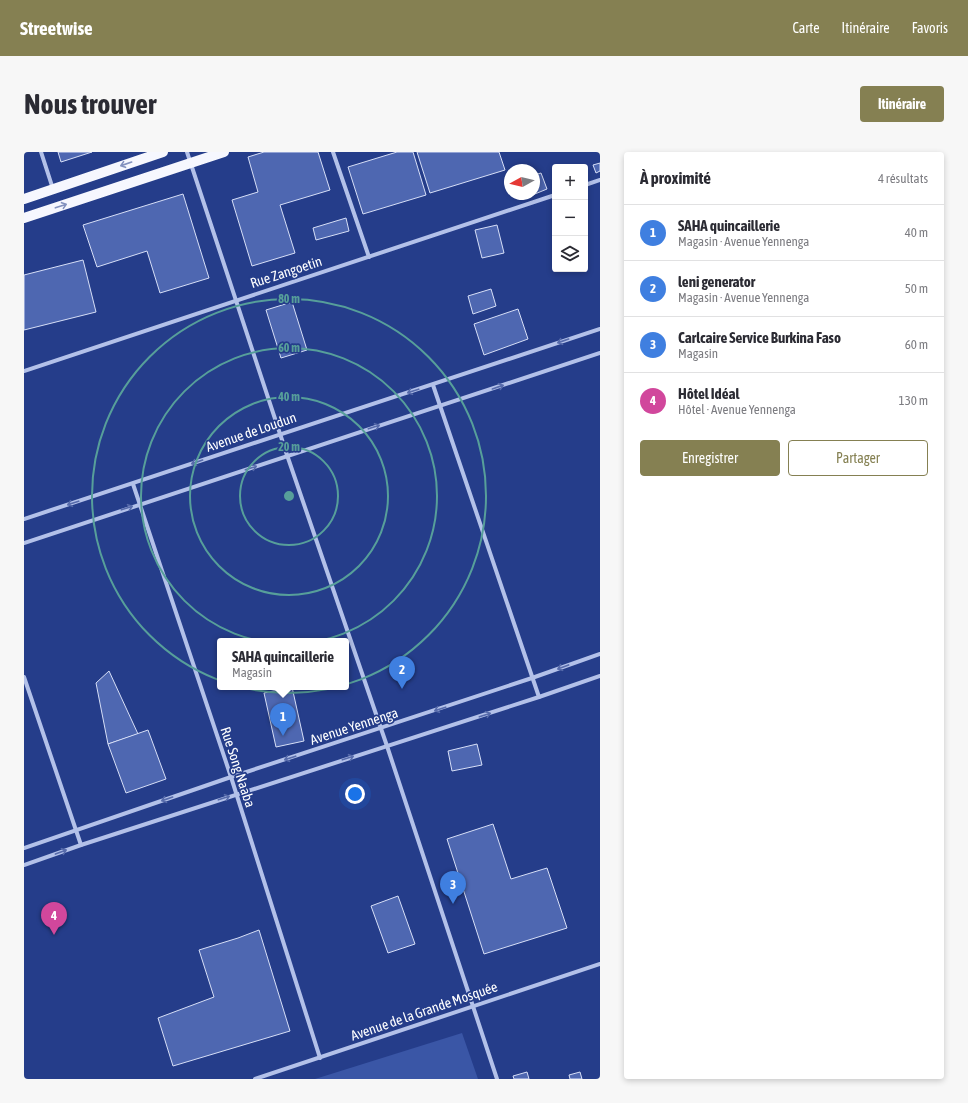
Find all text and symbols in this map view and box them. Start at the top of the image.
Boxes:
text: Streetwise [20,17,93,39]
text: Carte [793,20,820,36]
text: Itinéraire [842,20,890,36]
text: Favoris [912,20,948,36]
button: Itinéraire [860,86,944,122]
text: Nous trouver [24,88,156,120]
one-way arrow [121,161,133,169]
north arrow [504,164,540,200]
map controls [552,164,588,272]
button: + [552,164,588,200]
text: À proximité [640,168,711,188]
text: 4 résultats [878,171,928,186]
button: − [552,200,588,236]
one-way arrow [54,202,67,209]
text: SAHA quincaillerie [678,217,780,234]
text: 1 [650,225,656,240]
text: 40 m [905,225,928,240]
text: Magasin · Avenue Yennenga [678,234,809,249]
button: layers [552,236,588,272]
street label: Rue Zangoetin [248,253,324,291]
text: leni generator [678,273,755,290]
text: 2 [650,281,656,296]
text: 50 m [905,281,928,296]
text: Magasin · Avenue Yennenga [678,290,809,305]
text: 80 m [278,292,300,306]
text: Carlcaire Service Burkina Faso [678,329,841,346]
text: 3 [650,337,656,352]
text: 60 m [905,337,928,352]
one-way arrow [557,338,569,346]
text: 60 m [278,341,300,355]
text: Magasin [678,346,718,361]
one-way arrow [491,383,504,390]
text: Hôtel Idéal [678,385,739,402]
one-way arrow [408,388,420,396]
text: 40 m [277,390,300,404]
text: 4 [650,393,656,408]
text: 130 m [899,393,928,408]
text: Hôtel · Avenue Yennenga [678,402,796,417]
street label: Avenue de Loudun [204,409,298,455]
one-way arrow [368,423,380,431]
text: 20 m [278,440,300,454]
button: Enregistrer [640,440,780,476]
button: Partager [788,440,928,476]
one-way arrow [191,459,203,467]
one-way arrow [244,463,256,471]
centre of rings [282,489,296,503]
one-way arrow [68,500,80,508]
one-way arrow [121,504,133,512]
popup [217,638,349,690]
text: SAHA quincaillerie [232,648,334,665]
pin: 2 [389,656,415,689]
one-way arrow [557,664,570,671]
text: Magasin [232,665,272,680]
pin: 1 [270,703,296,736]
street label: Avenue Yennenga [308,704,400,748]
one-way arrow [434,706,447,713]
one-way arrow [479,710,491,718]
street label: Rue Song Naaba [217,725,259,809]
one-way arrow [342,754,354,762]
one-way arrow [284,755,297,762]
your location [345,784,365,804]
one-way arrow [218,794,230,802]
one-way arrow [160,796,173,803]
one-way arrow [54,848,67,855]
pin: 3 [440,871,466,904]
pin: 4 [41,902,67,935]
street label: Avenue de la Grande Mosquée [349,978,499,1044]

